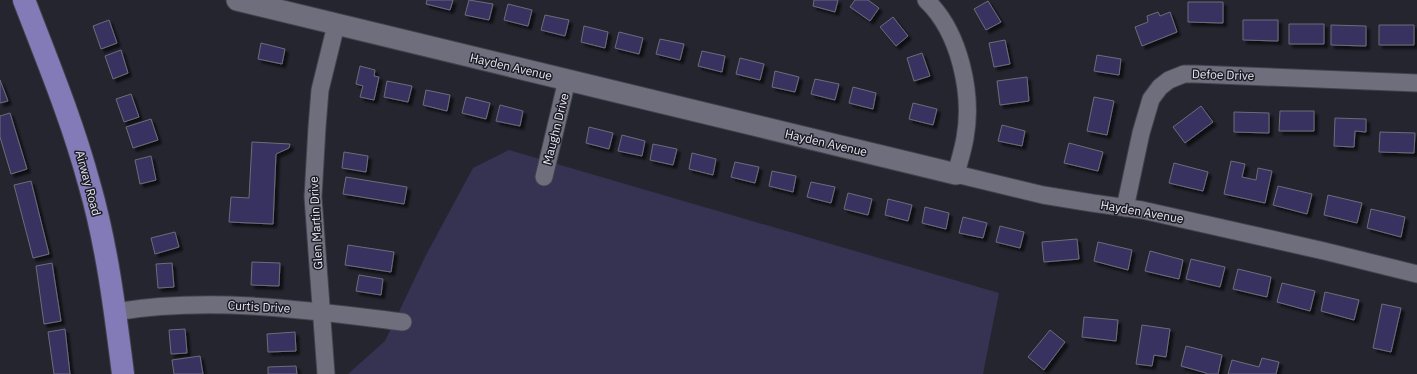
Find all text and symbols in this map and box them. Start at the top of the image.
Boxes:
street label: Hayden Avenue [468,50,554,83]
street label: Defoe Drive [1192,66,1255,83]
street label: Maughn Drive [539,91,572,166]
street label: Hayden Avenue [783,126,869,159]
street label: Airway Road [73,149,104,217]
street label: Glen Martin Drive [306,176,325,270]
street label: Hayden Avenue [1099,197,1185,226]
street label: Curtis Drive [227,297,291,316]

